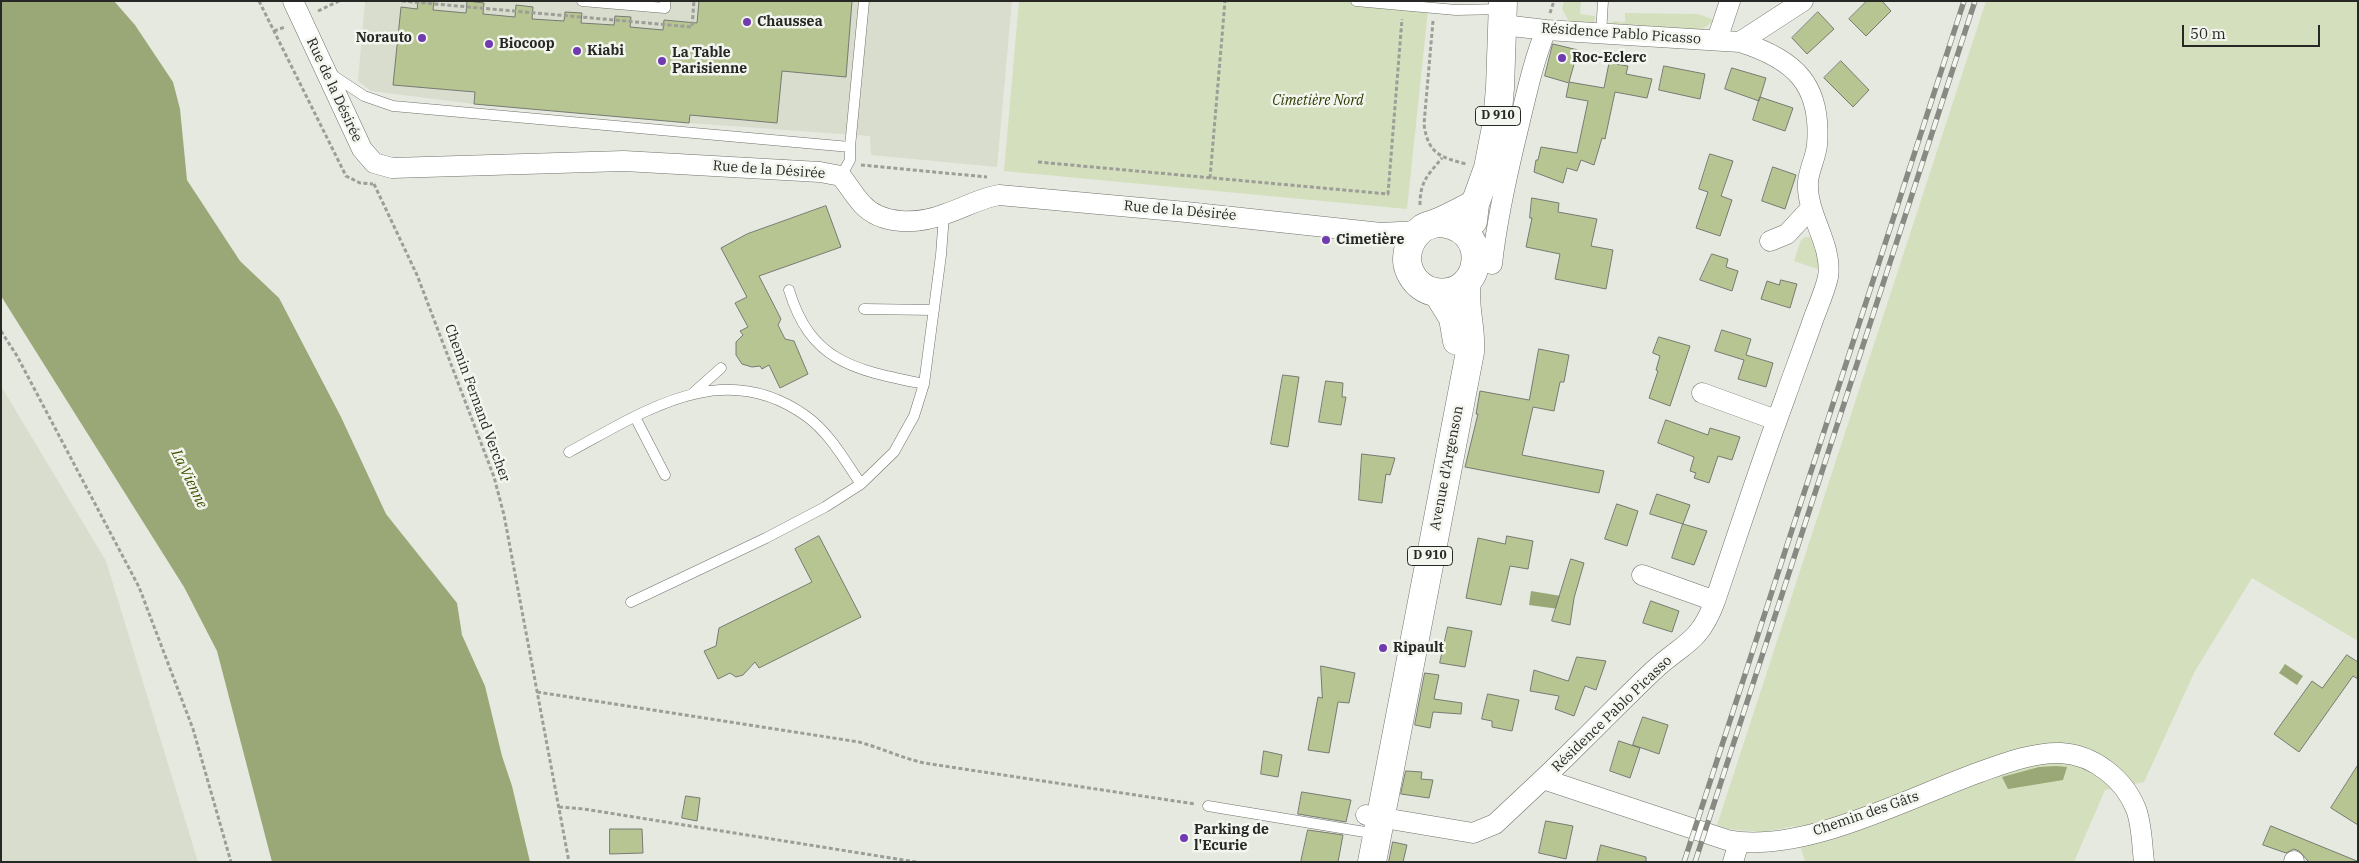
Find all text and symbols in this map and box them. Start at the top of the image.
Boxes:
place label: Chaussea [757,14,823,30]
scale bar [2184,15,2322,47]
marker: Chaussea [741,16,753,28]
street label: Résidence Pablo Picasso [1541,20,1701,48]
text: 50 m [2190,24,2226,43]
place label: Norauto [356,30,412,46]
marker: Norauto [416,32,428,44]
street label: Rue de la Désirée [303,35,365,145]
place label: Biocoop [499,36,555,52]
marker: Biocoop [483,38,495,50]
place label: Kiabi [587,43,624,59]
marker: Kiabi [571,45,583,57]
place label: La Table Parisienne [672,45,747,78]
place label: Roc-Eclerc [1572,50,1647,66]
marker: Roc-Eclerc [1556,52,1568,64]
marker: La Table Parisienne [656,55,668,67]
park label: Cimetière Nord [1272,93,1364,109]
road number: D 910 [1476,106,1520,125]
street label: Rue de la Désirée [712,158,826,182]
street label: Rue de la Désirée [1123,198,1237,224]
place label: Cimetière [1336,232,1404,248]
marker: Cimetière [1320,234,1332,246]
street label: Chemin Fernand Vercher [441,322,513,484]
street label: Avenue d'Argenson [1427,404,1467,532]
water label: La Vienne [167,447,211,511]
road number: D 910 [1408,546,1452,566]
place label: Ripault [1393,640,1444,656]
marker: Ripault [1377,642,1389,654]
street label: Résidence Pablo Picasso [1549,652,1675,776]
street label: Chemin des Gâts [1811,788,1921,840]
place label: Parking de l'Ecurie [1194,822,1269,854]
marker: Parking de l'Ecurie [1178,832,1190,844]

